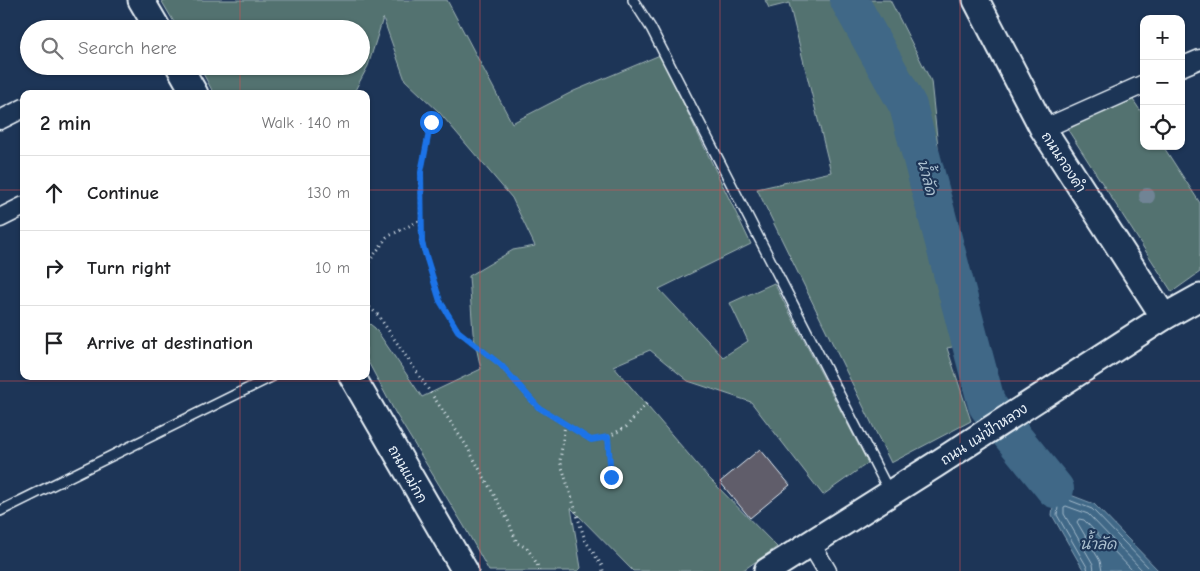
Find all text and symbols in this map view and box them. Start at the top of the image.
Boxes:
map controls [1140,15,1185,150]
button: + [1140,15,1185,60]
search box [20,20,370,75]
icon: search [38,34,66,62]
text: Search here [78,37,177,59]
button: − [1140,60,1185,105]
button: locate [1140,105,1185,150]
text: 2 min [40,111,91,135]
route start [420,111,443,134]
text: Walk · 140 m [262,114,350,132]
street label: ถนนกองคำ [1038,129,1089,196]
water label: น้ำลัด [914,156,945,198]
icon: ahead [40,179,68,207]
text: Continue [87,182,159,204]
text: 130 m [307,184,350,202]
icon: right [40,254,68,282]
text: Turn right [87,257,171,279]
text: 10 m [315,259,350,277]
icon: arrive [40,329,68,357]
text: Arrive at destination [87,332,253,354]
street label: ถนน แม่ฟ้าหลวง [938,400,1031,469]
street label: ถนนแม่กก [384,442,431,506]
route end [600,466,623,489]
water label: น้ำลัด [1080,530,1117,553]

